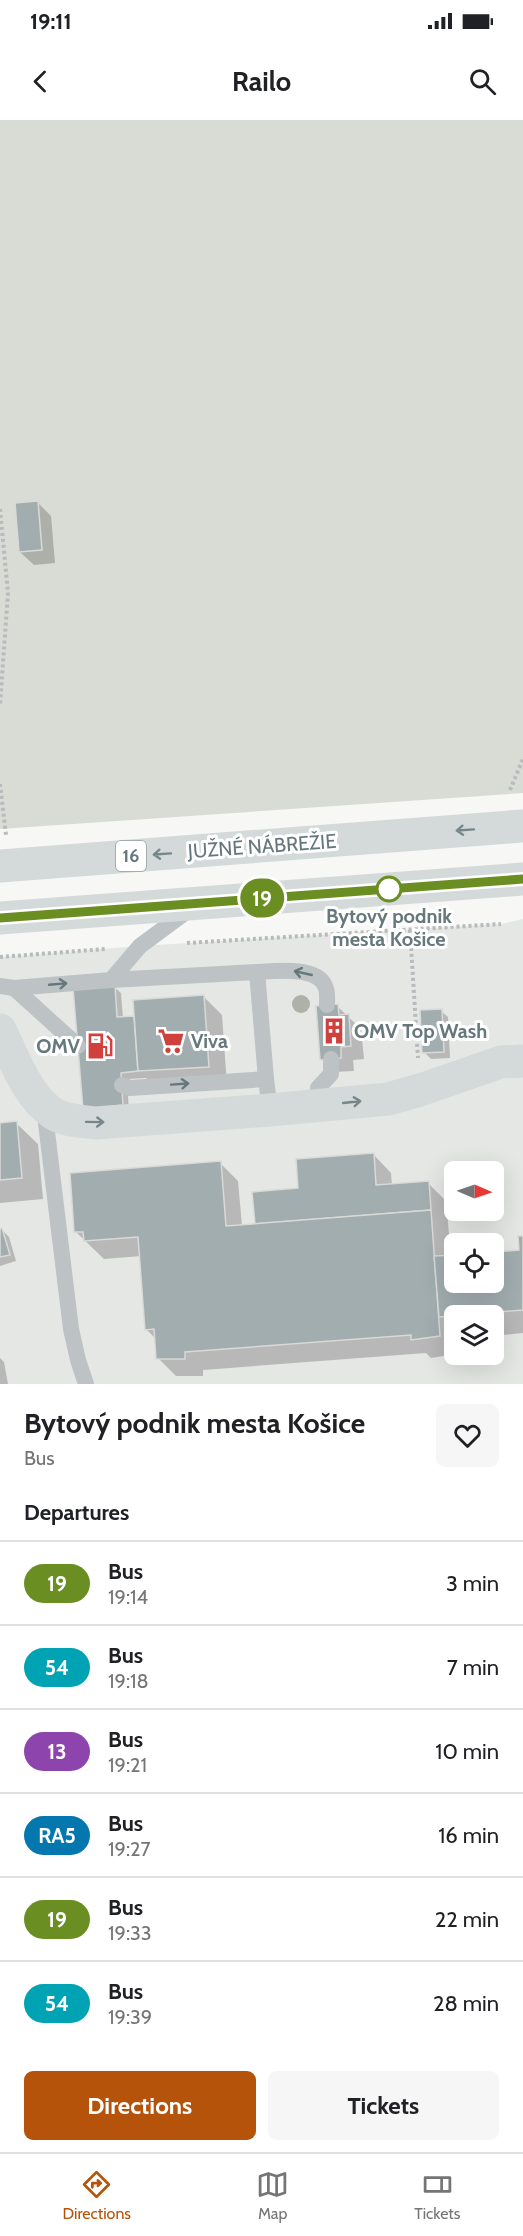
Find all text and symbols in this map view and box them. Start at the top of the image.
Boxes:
text: 19:11 [30,8,72,35]
icon: back [24,65,57,98]
text: Railo [232,65,291,98]
icon: search [466,65,499,98]
one-way arrow [455,825,475,836]
street label: JUŽNÉ NÁBREŽIE [186,829,337,863]
road number: 16 [116,841,146,871]
one-way arrow [153,849,172,860]
marker: Bytový podnik mesta Košice [376,876,402,902]
line badge: 19 [235,878,289,918]
text: 19 [252,886,272,911]
place label: Bytový podnik mesta Košice [326,904,452,951]
one-way arrow [294,967,313,979]
one-way arrow [48,979,68,990]
building icon: OMV Top Wash [319,1016,349,1046]
place label: OMV Top Wash [354,1019,487,1043]
supermarket icon: Viva [156,1026,186,1056]
place label: Viva [191,1029,228,1053]
fuel station icon: OMV [85,1031,115,1061]
place label: OMV [36,1034,81,1058]
one-way arrow [169,1079,189,1090]
one-way arrow [341,1096,361,1107]
one-way arrow [84,1116,104,1128]
north arrow [444,1161,504,1221]
map controls [444,1161,504,1365]
button: locate [444,1233,504,1293]
button: layers [444,1305,504,1365]
button: heart [436,1404,499,1467]
text: Bytový podnik mesta Košice [24,1406,365,1440]
text: Bus [24,1446,55,1470]
text: Departures [24,1499,129,1526]
text: Bus [108,1558,143,1585]
text: 3 min [446,1570,499,1597]
text: 19 [47,1571,67,1596]
text: 19:14 [108,1585,148,1609]
text: Bus [108,1642,143,1669]
text: 7 min [447,1654,499,1681]
text: 54 [45,1655,69,1680]
text: 19:18 [108,1669,149,1693]
text: Bus [108,1726,143,1753]
text: 10 min [435,1738,499,1765]
text: 13 [47,1739,67,1764]
text: 19:21 [108,1753,147,1777]
text: Bus [108,1810,143,1837]
text: 16 min [438,1822,499,1849]
text: RA5 [38,1823,76,1848]
text: 19:27 [108,1837,151,1861]
text: Bus [108,1894,143,1921]
text: 22 min [435,1906,499,1933]
text: 19 [47,1907,67,1932]
text: 19:33 [108,1921,152,1945]
text: Bus [108,1978,143,2005]
text: 28 min [433,1990,499,2017]
text: 54 [45,1991,69,2016]
text: 19:39 [108,2005,152,2029]
button: Directions [24,2071,256,2140]
button: Tickets [268,2071,499,2140]
tab: Directions [63,2168,131,2223]
tab: Map [256,2168,289,2223]
tab: Tickets [414,2168,460,2223]

